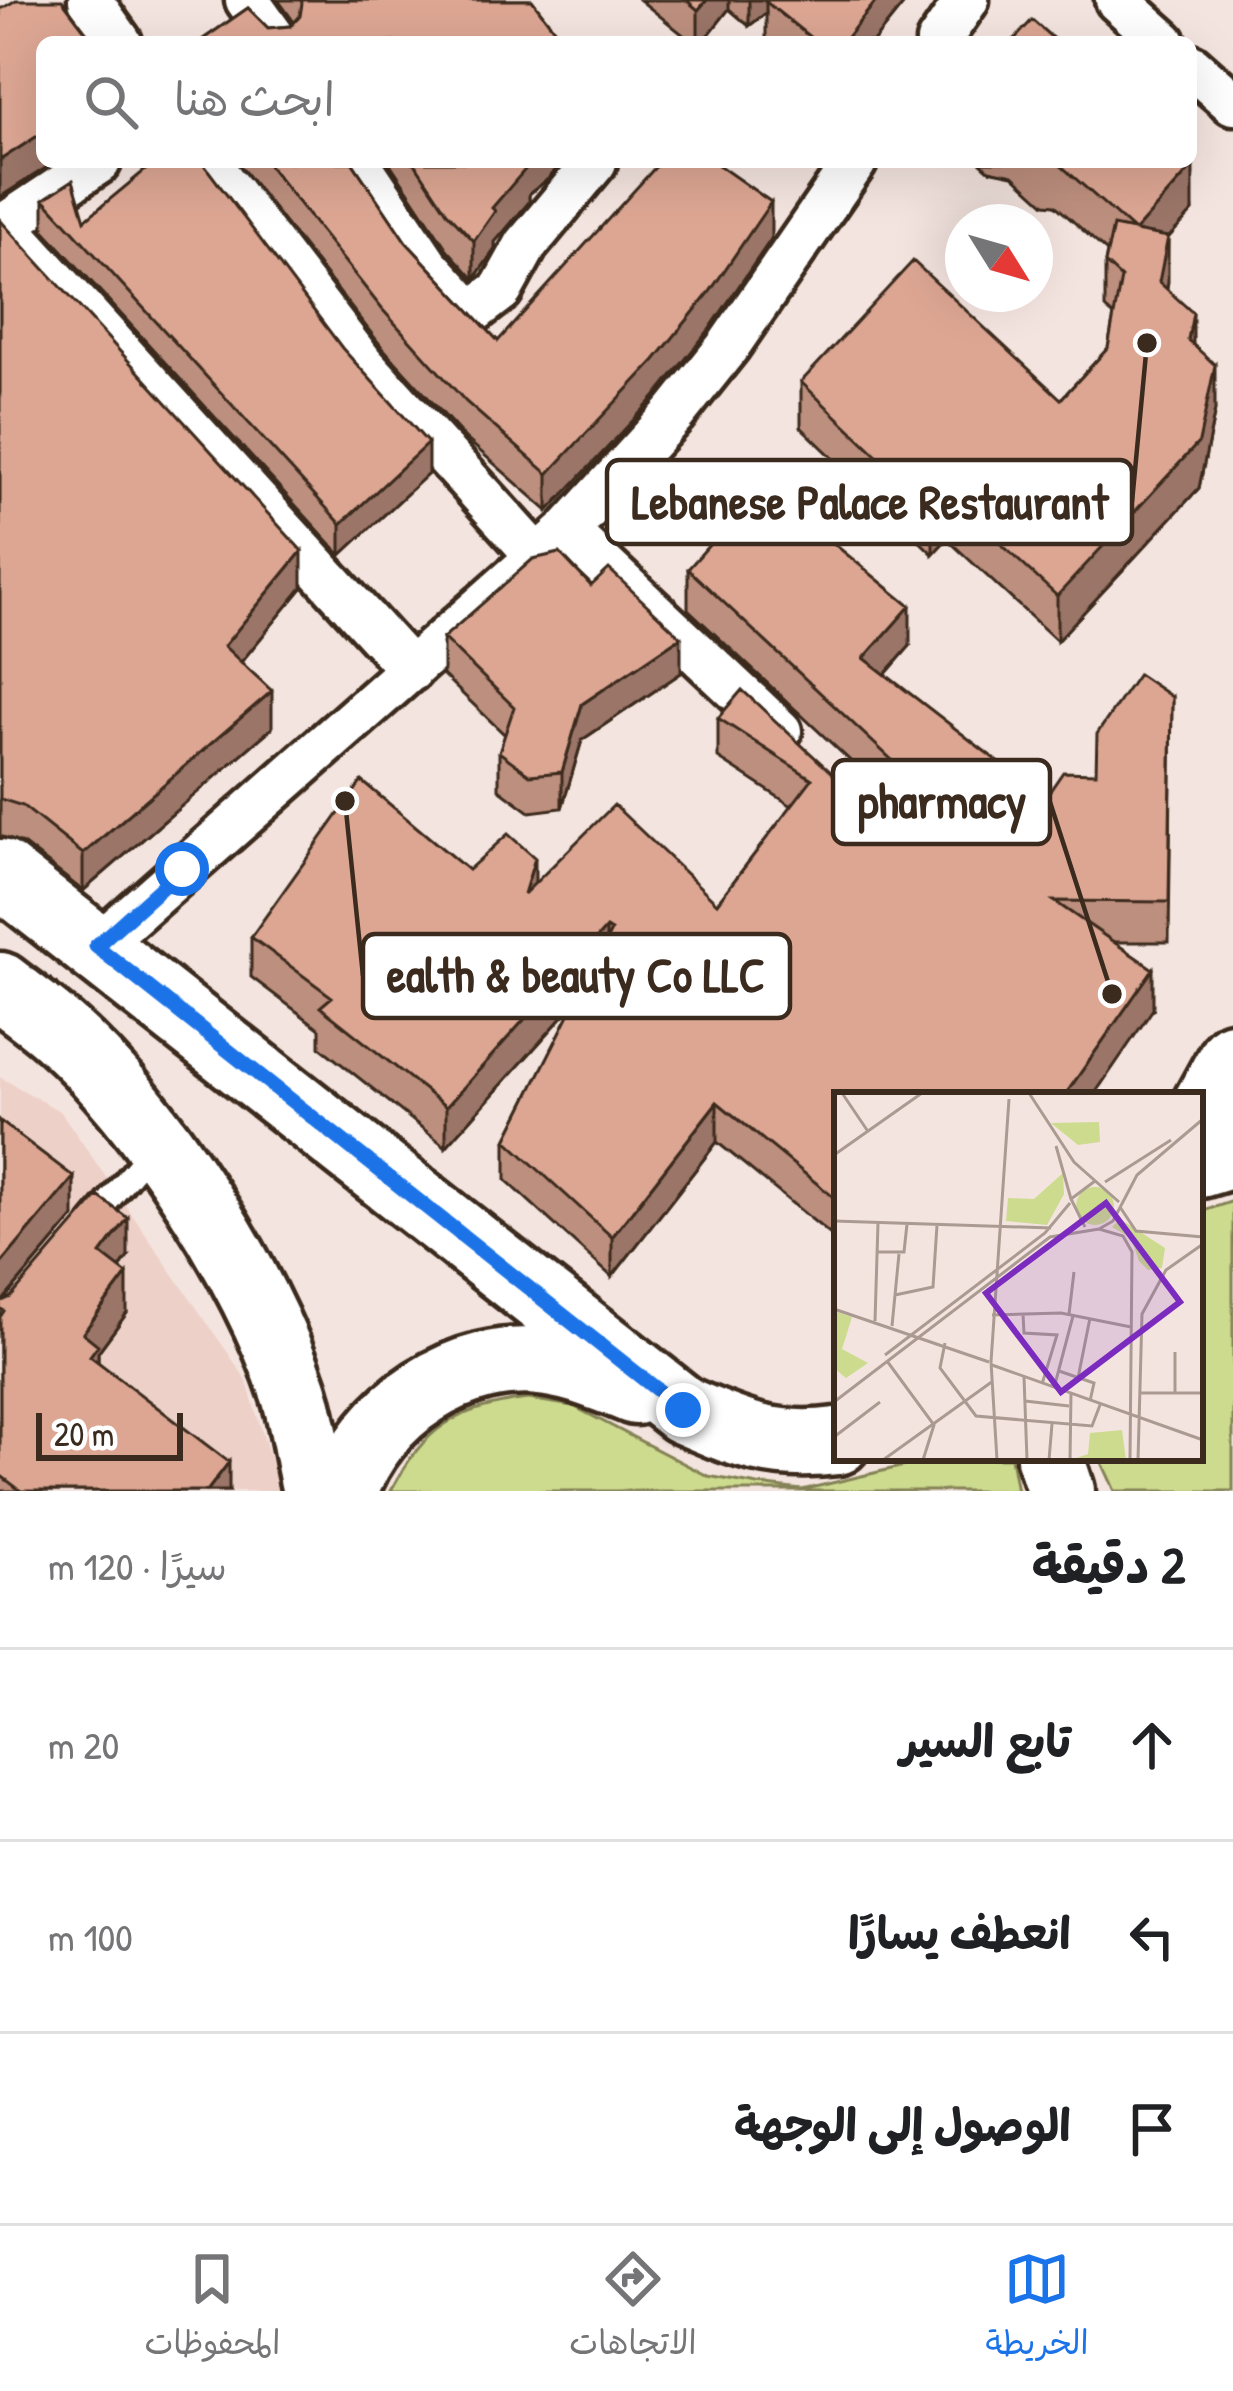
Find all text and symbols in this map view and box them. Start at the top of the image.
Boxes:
search box [36,36,1197,168]
text: ابحث هنا [174,68,335,129]
icon: search [78,69,144,135]
north arrow [945,204,1053,312]
callout: Lebanese Palace Restaurant [607,460,1132,544]
text: Lebanese Palace Restaurant [632,469,1110,534]
callout: pharmacy [833,760,1050,844]
text: pharmacy [858,768,1026,834]
route start [155,842,209,896]
callout: ealth & beauty Co LLC [363,934,790,1018]
text: ealth & beauty Co LLC [387,942,765,1008]
inset map [834,1092,1203,1461]
route end [656,1383,710,1437]
scale bar [36,1407,183,1460]
text: 20 m [54,1412,114,1456]
text: 2 دقيقة [1032,1530,1185,1599]
text: سيرًا · 120 m [48,1539,227,1592]
text: تابع السير [900,1710,1071,1771]
icon: ahead [1119,1712,1185,1778]
text: 20 m [48,1718,119,1771]
text: انعطف يسارًا [848,1902,1071,1963]
icon: left [1119,1904,1185,1970]
text: 100 m [48,1910,133,1963]
text: الوصول إلى الوجهة [734,2094,1071,2155]
icon: arrive [1119,2096,1185,2162]
tab: المحفوظات [144,2246,280,2372]
tab: الاتجاهات [569,2246,697,2372]
tab: الخريطة [986,2246,1089,2372]

